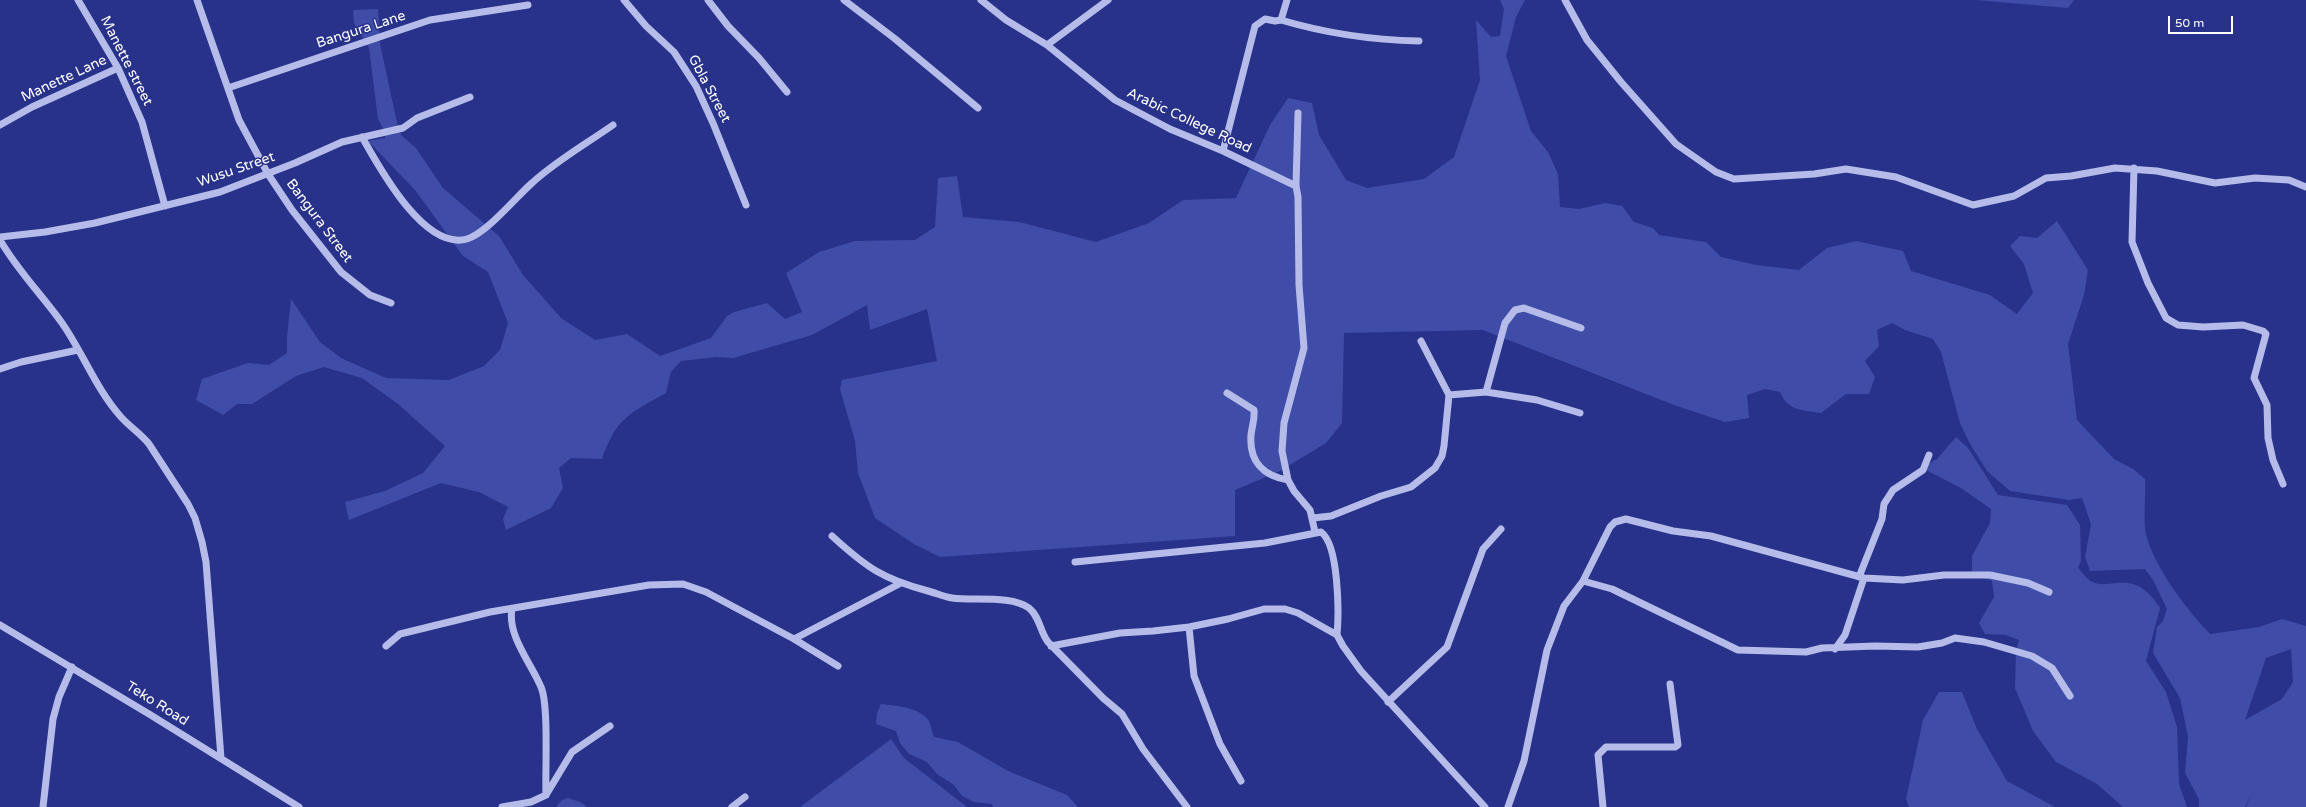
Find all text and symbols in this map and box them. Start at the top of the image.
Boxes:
street label: Bangura Lane [314,8,408,52]
scale bar [2170,8,2235,34]
street label: Manette street [96,13,156,109]
text: 50 m [2175,16,2204,30]
street label: Manette Lane [19,52,109,106]
street label: Gbla Street [684,52,734,126]
street label: Arabic College Road [1124,85,1254,157]
street label: Wusu Street [195,149,277,191]
street label: Bangura Street [282,176,356,266]
street label: Teko Road [123,678,191,730]

